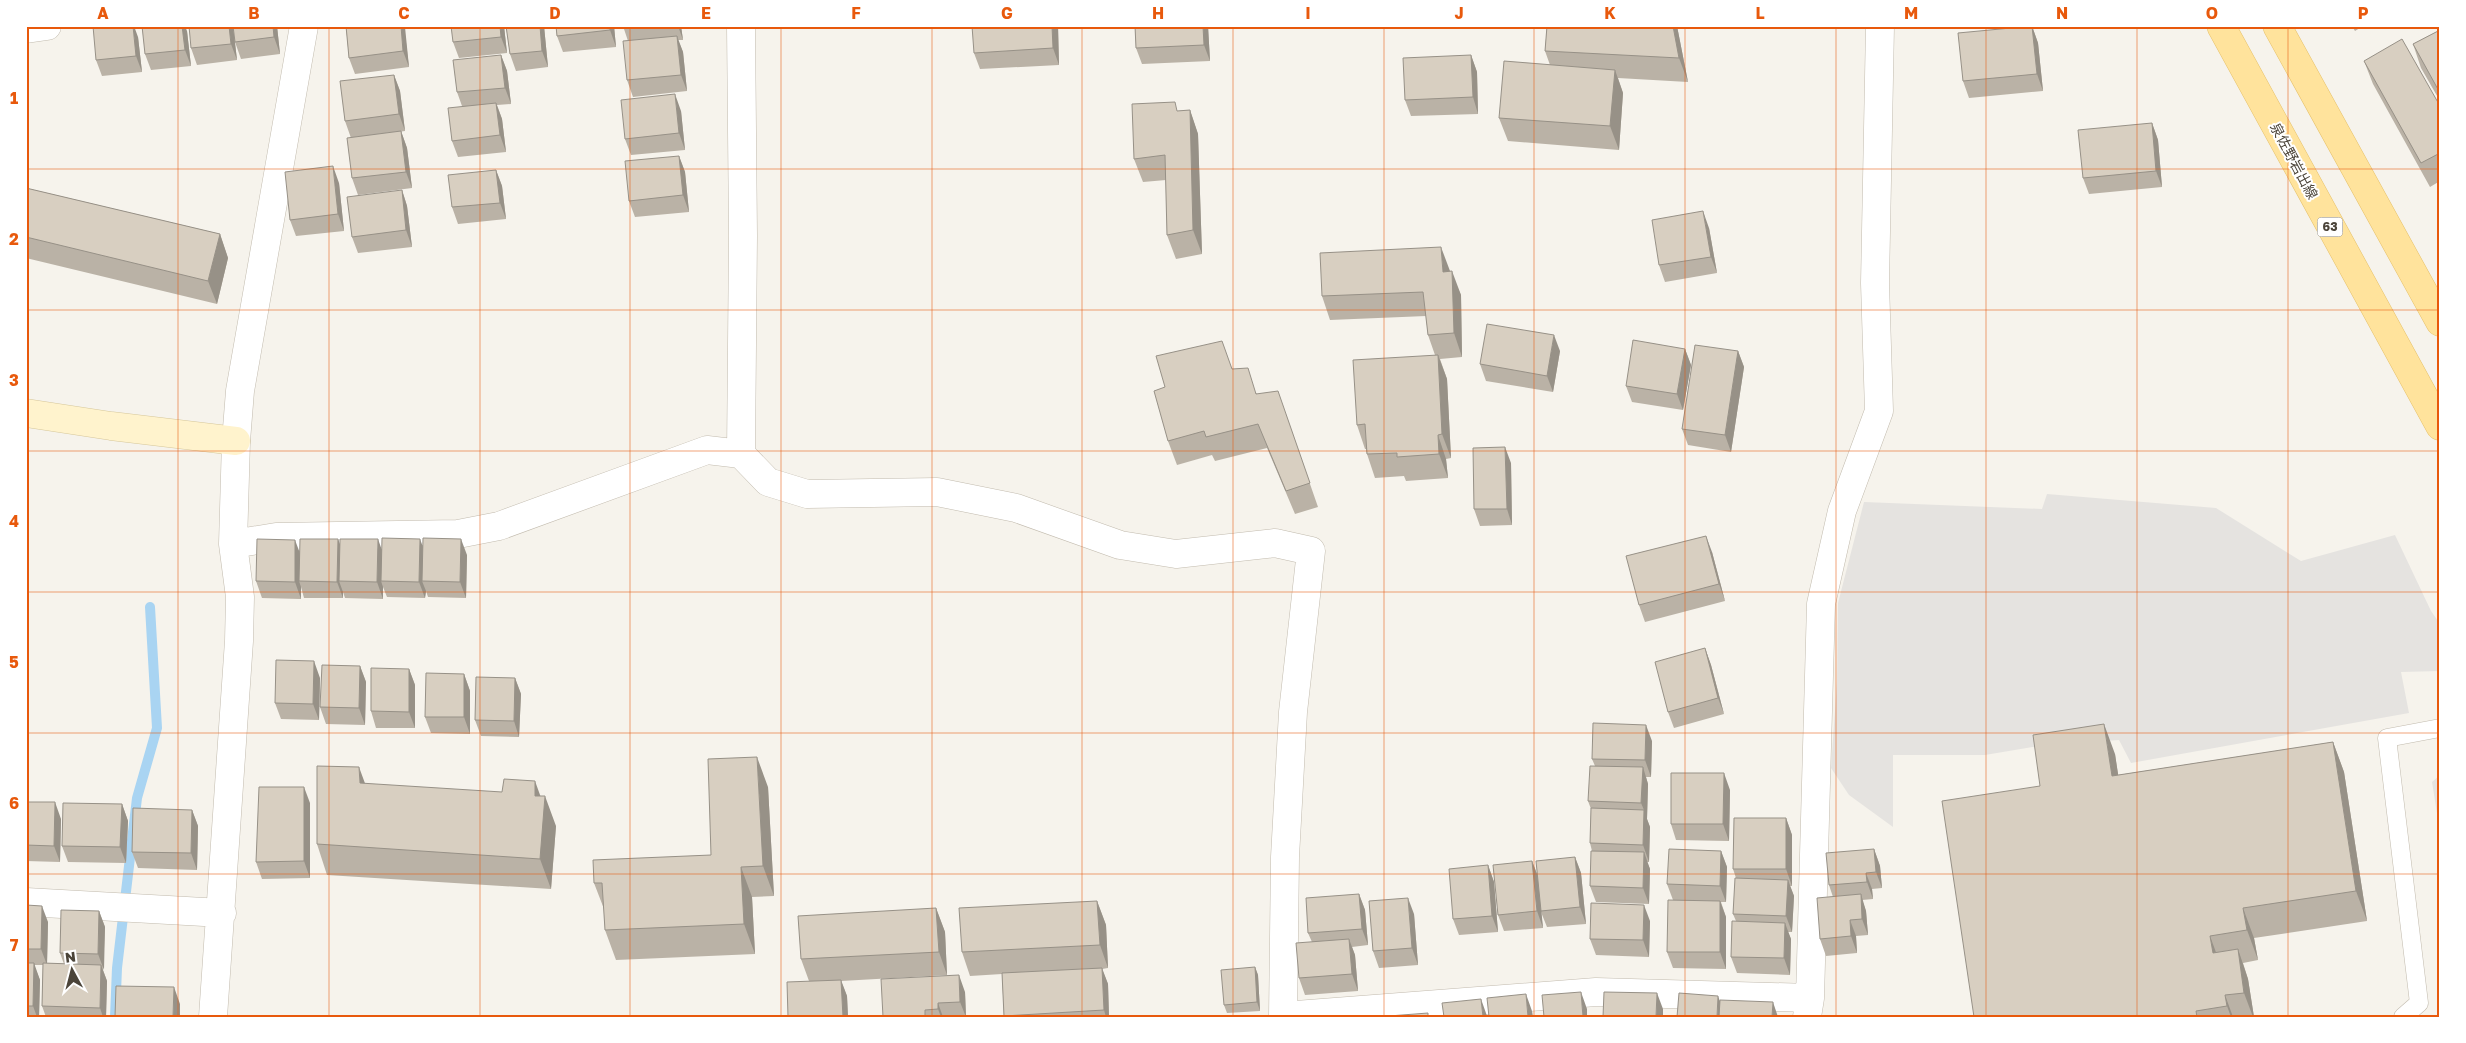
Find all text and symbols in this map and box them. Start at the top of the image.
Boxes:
text: A [97,3,109,23]
text: B [248,3,260,23]
text: C [398,3,410,23]
text: D [549,3,561,23]
text: E [701,3,711,23]
text: F [851,3,861,23]
text: G [1001,3,1013,23]
text: H [1152,3,1164,23]
text: I [1305,3,1311,23]
text: J [1454,3,1464,23]
text: K [1604,3,1616,23]
text: L [1755,3,1765,23]
text: M [1904,3,1918,23]
text: N [2056,3,2068,23]
text: O [2206,3,2218,23]
text: P [2358,3,2369,23]
text: 1 [10,88,18,108]
street label: 泉佐野岩出線 [2267,120,2322,202]
road number: 63 [2318,218,2342,236]
text: 2 [9,229,19,249]
text: 3 [9,370,19,390]
text: 4 [9,511,19,531]
text: 5 [9,652,19,672]
text: 6 [9,793,19,813]
text: 7 [10,935,19,955]
north arrow [48,946,98,996]
text: N [64,948,77,966]

